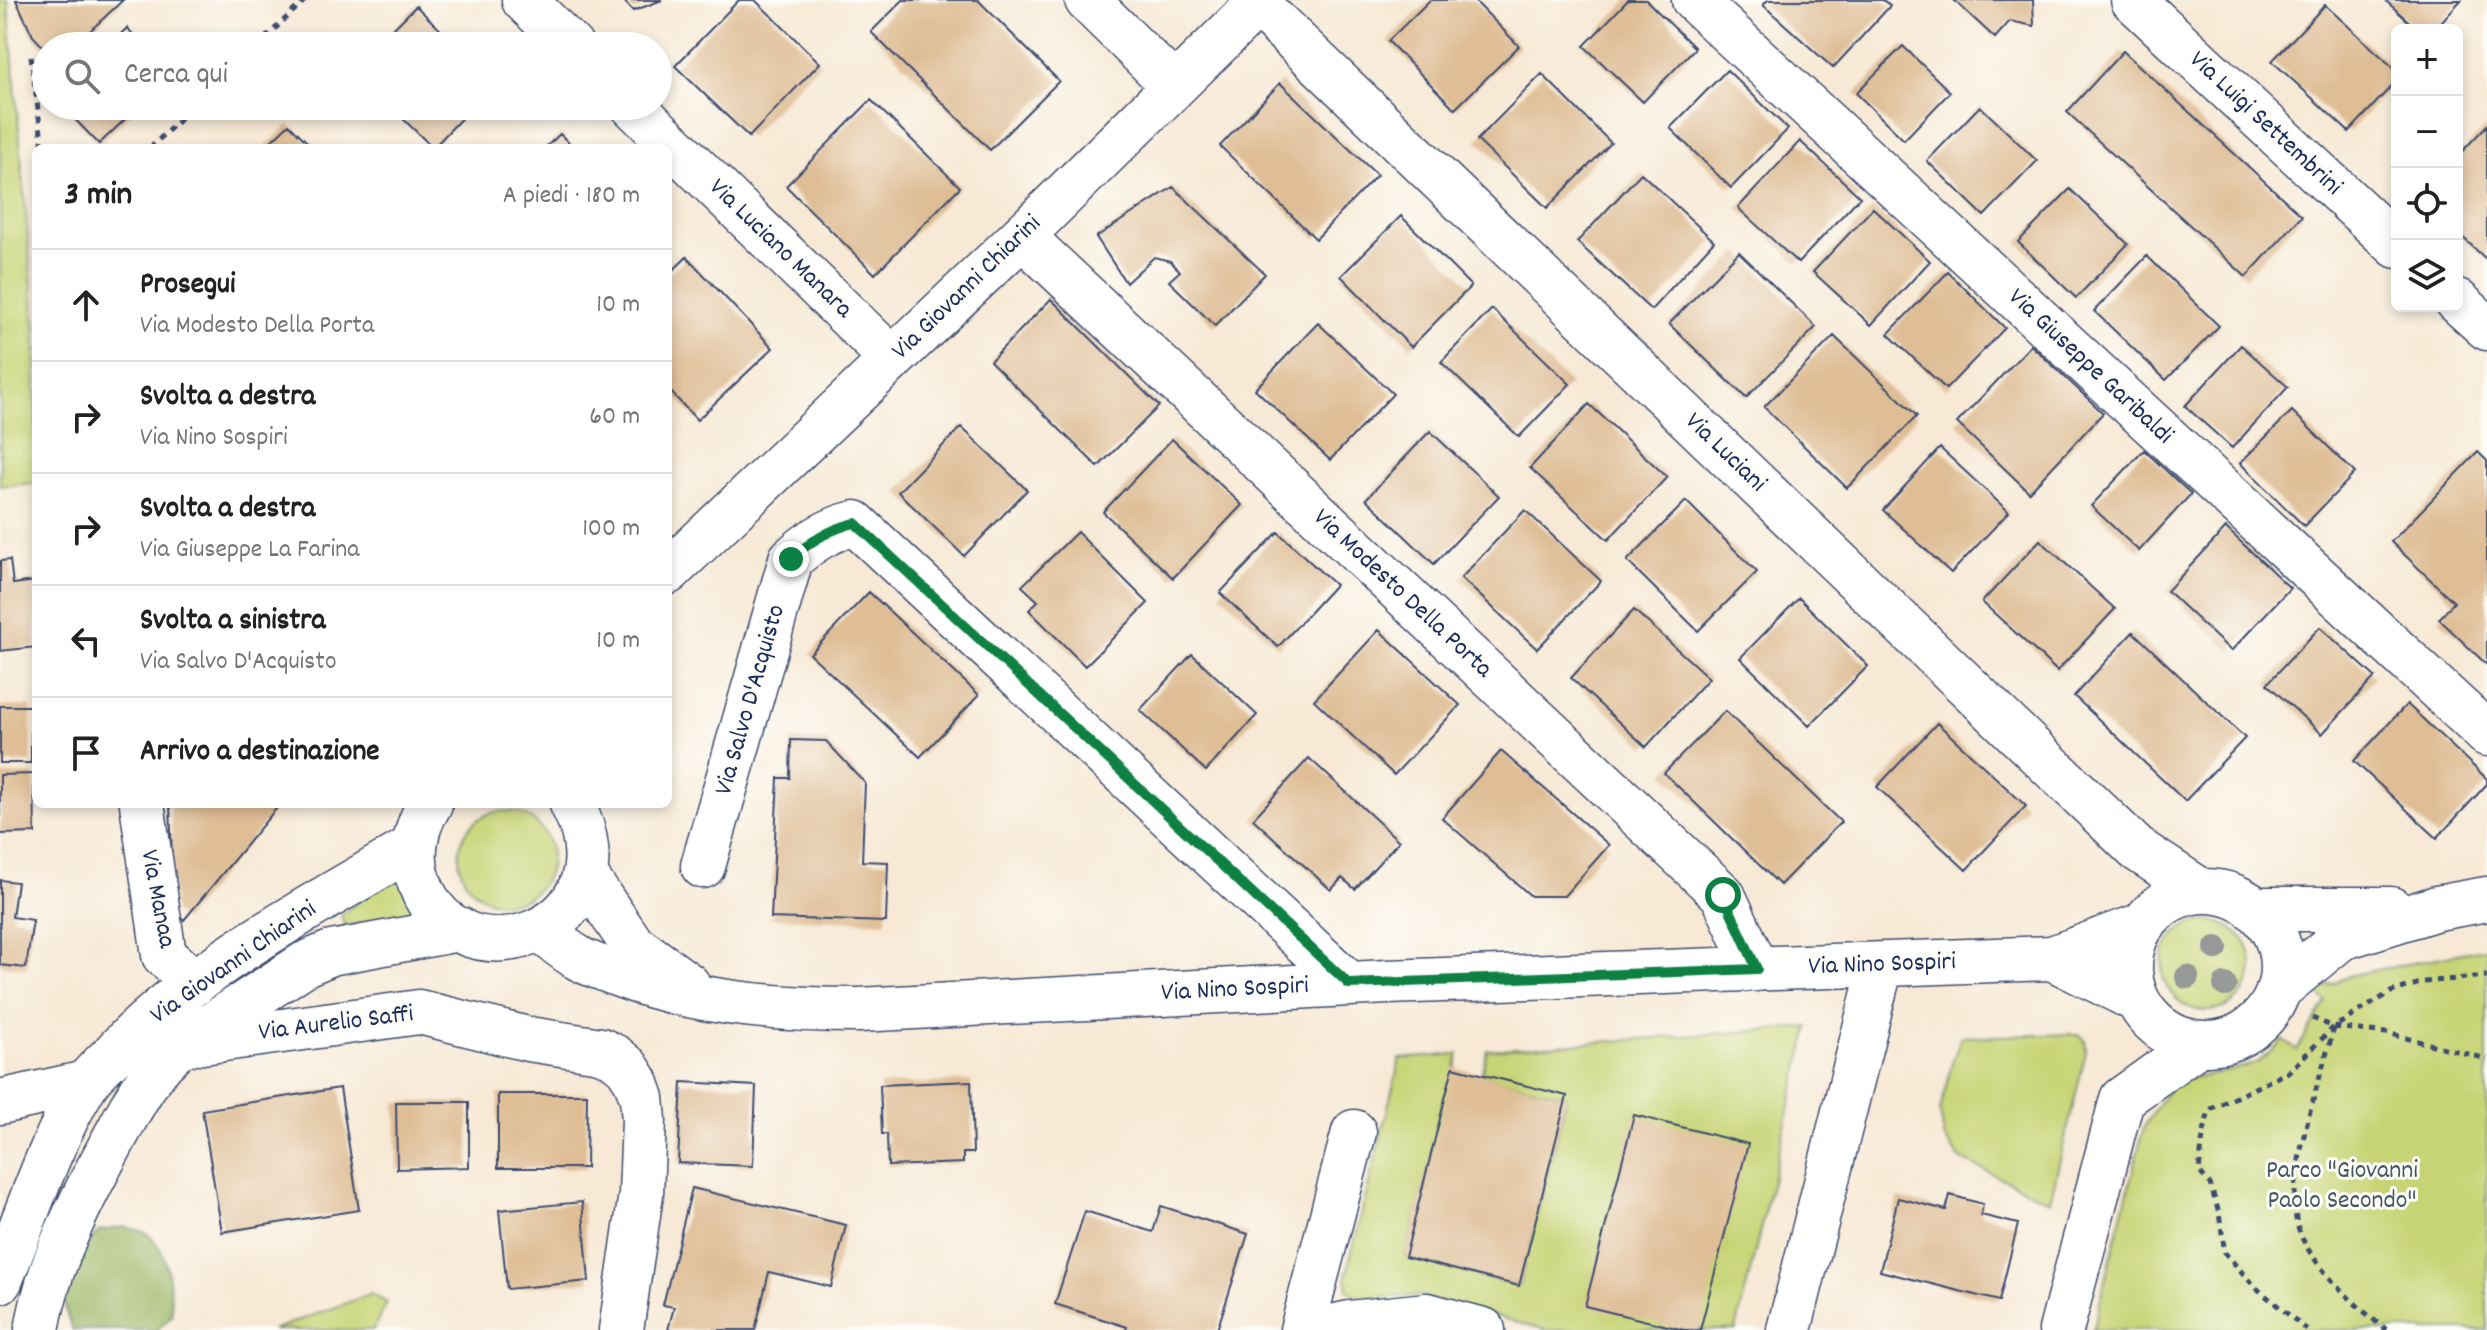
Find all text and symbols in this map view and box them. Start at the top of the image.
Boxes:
map controls [2391,24,2463,312]
button: + [2391,24,2463,96]
search box [32,32,672,120]
street label: Via Luigi Settembrini [2180,43,2350,205]
icon: search [60,54,104,98]
text: Cerca qui [124,55,228,98]
button: − [2391,96,2463,168]
button: locate [2391,168,2463,240]
street label: Via Luciano Manara [700,171,861,328]
text: 3 min [64,172,132,221]
text: A piedi · 180 m [503,178,640,215]
street label: Via Giovanni Chiarini [884,207,1050,369]
button: layers [2391,240,2463,312]
text: Prosegui [140,265,236,308]
street label: Via Giuseppe Garibaldi [1999,280,2181,454]
icon: ahead [64,283,108,327]
text: 10 m [596,287,640,324]
text: Via Modesto Della Porta [140,308,374,345]
text: Svolta a destra [140,377,315,420]
icon: right [64,395,108,439]
text: 60 m [589,399,640,436]
street label: Via Luciani [1676,404,1775,502]
text: Via Nino Sospiri [140,420,288,457]
text: Svolta a destra [140,489,315,532]
street label: Via Modesto Della Porta [1304,501,1501,688]
icon: right [64,507,108,551]
text: 100 m [582,511,640,548]
text: Via Giuseppe La Farina [140,532,359,569]
route end [773,541,809,577]
street label: Via Salvo D'Acquisto [706,600,796,800]
text: Svolta a sinistra [140,601,326,644]
icon: left [64,619,108,663]
text: 10 m [596,623,640,660]
text: Via Salvo D'Acquisto [140,644,336,681]
icon: arrive [64,731,108,775]
text: Arrivo a destinazione [140,732,380,775]
street label: Via Manaa [129,847,185,952]
route start [1705,877,1741,913]
street label: Via Giovanni Chiarini [143,892,325,1034]
street label: Via Nino Sospiri [1808,944,1957,986]
street label: Via Nino Sospiri [1160,968,1310,1012]
street label: Via Aurelio Saffi [256,996,416,1052]
park label: Parco "Giovanni Paolo Secondo" [2266,1153,2418,1220]

